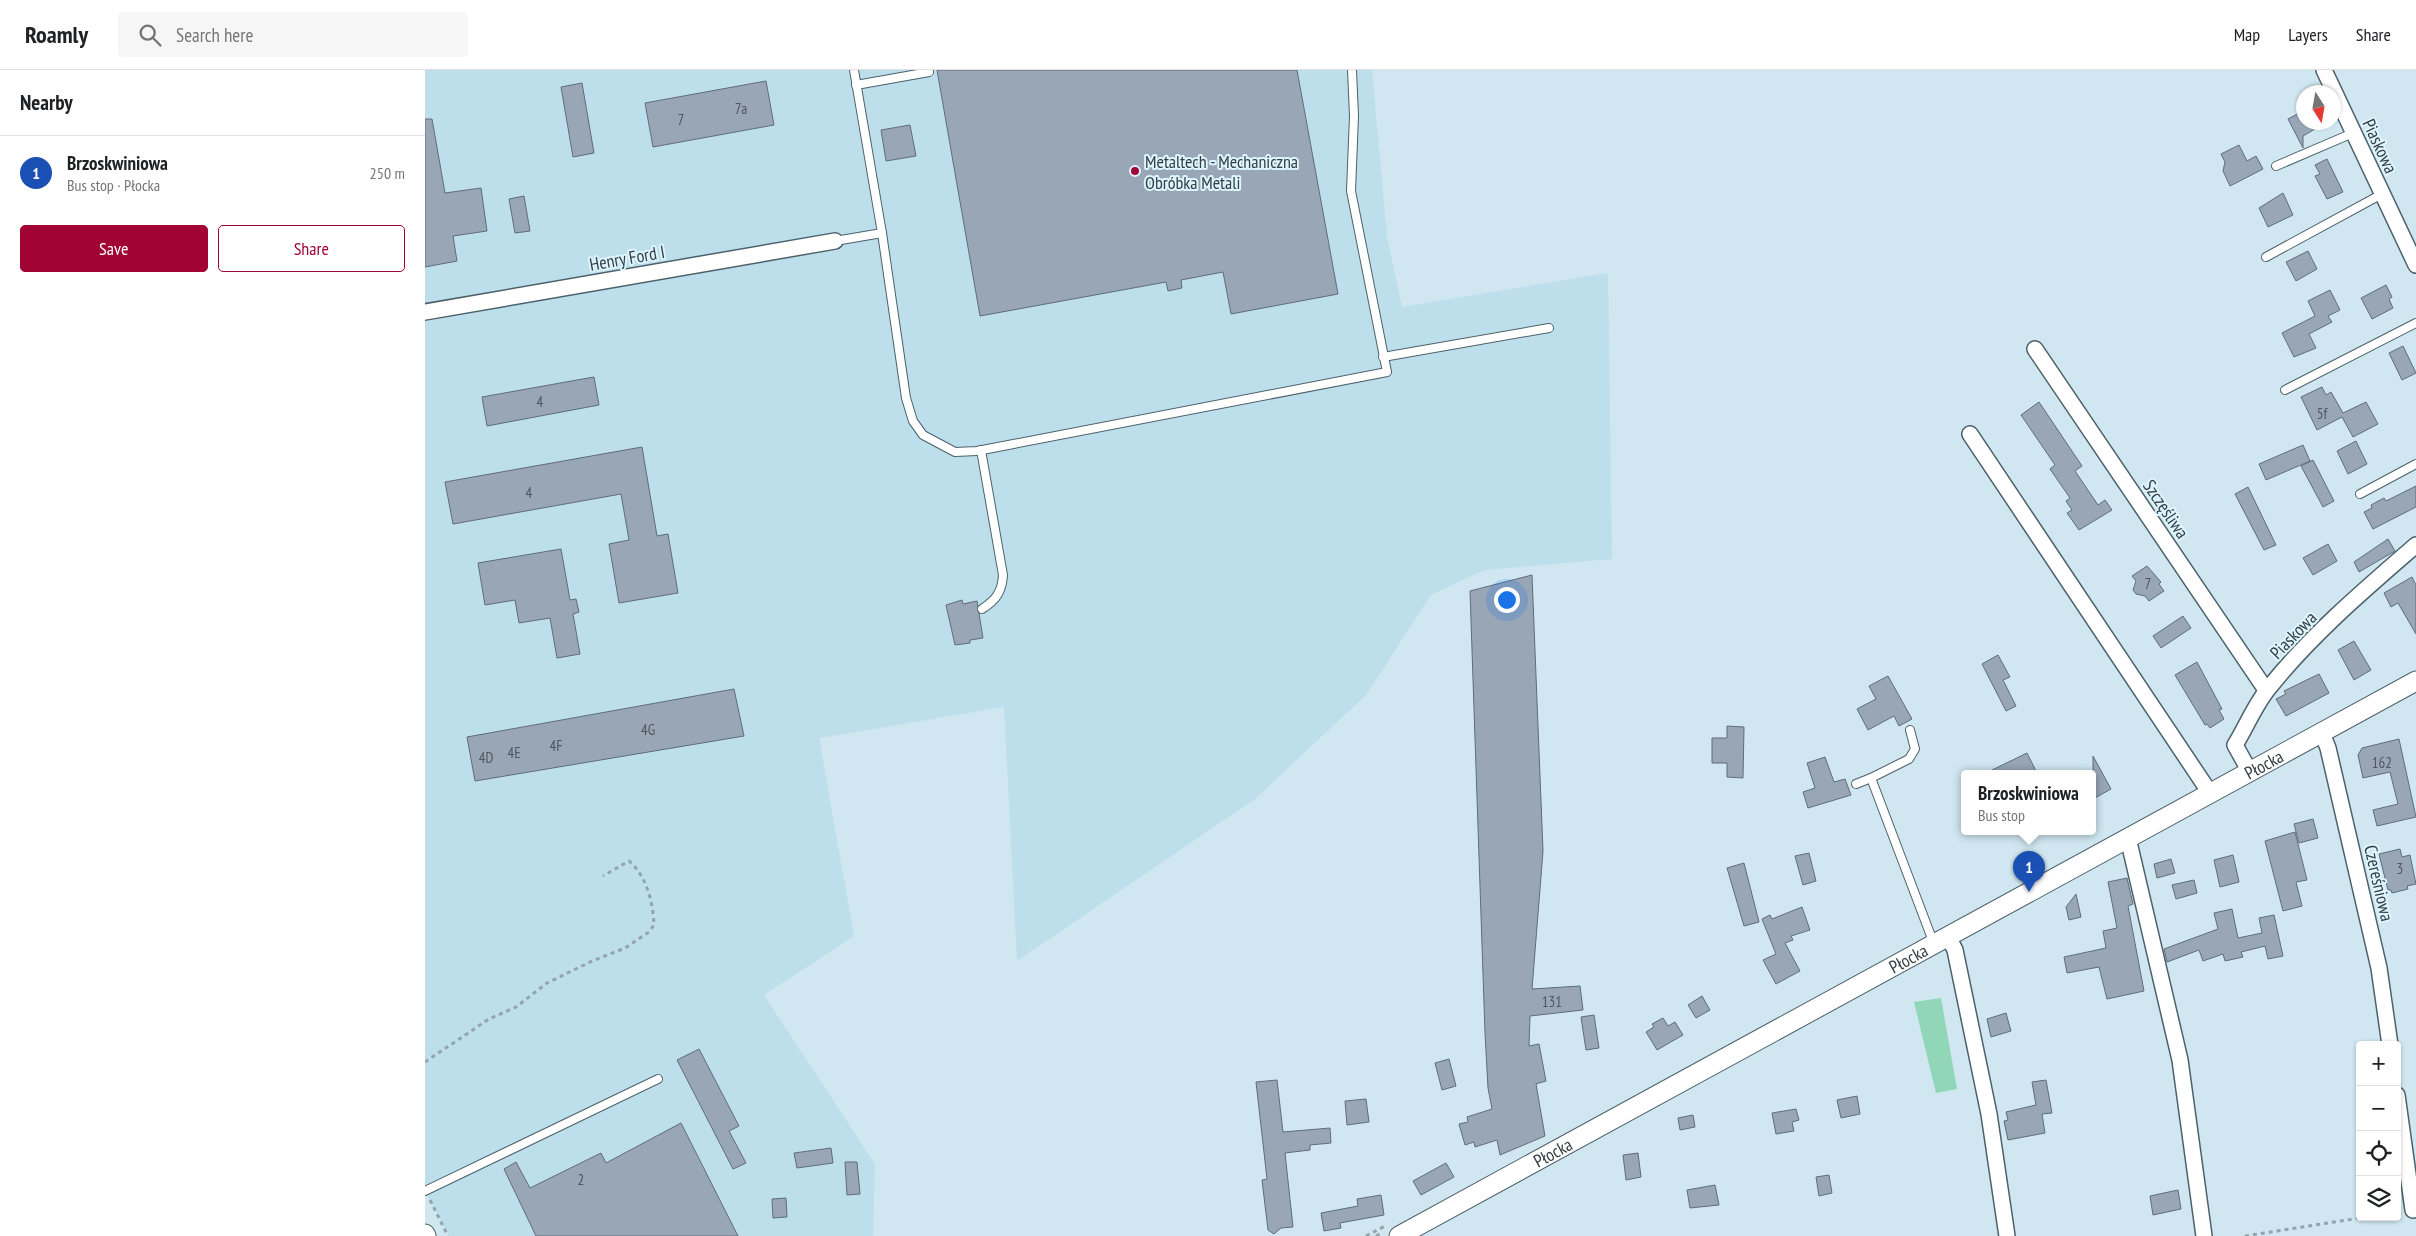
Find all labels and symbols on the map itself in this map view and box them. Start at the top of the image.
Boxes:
north arrow [2296,85,2341,130]
house number: 7a [735,99,747,118]
house number: 7 [678,110,684,129]
street label: Piaskowa [2357,115,2403,177]
place label: Metaltech - Mechaniczna Obróbka Metali [1145,150,1298,194]
marker: Metaltech - Mechaniczna Obróbka Metali [1129,165,1141,177]
street label: Henry Ford I [588,240,666,276]
house number: 4 [537,392,544,411]
house number: 5f [2317,404,2328,423]
street label: Szczęśliwa [2138,475,2194,543]
house number: 4 [526,483,533,502]
house number: 7 [2145,574,2151,593]
your location [1494,587,1520,613]
street label: Piaskowa [2265,606,2321,664]
house number: 4G [641,720,655,739]
house number: 4F [550,736,562,755]
house number: 4E [507,743,521,762]
street label: Płocka [2240,744,2287,784]
house number: 4D [479,748,493,767]
house number: 162 [2372,753,2392,772]
street label: Czereśniowa [2359,843,2399,923]
pin: 1 [2013,851,2045,892]
house number: 3 [2397,859,2403,878]
street label: Płocka [1885,938,1932,978]
house number: 131 [1542,992,1562,1011]
street label: Płocka [1529,1132,1576,1172]
house number: 2 [578,1170,584,1189]

